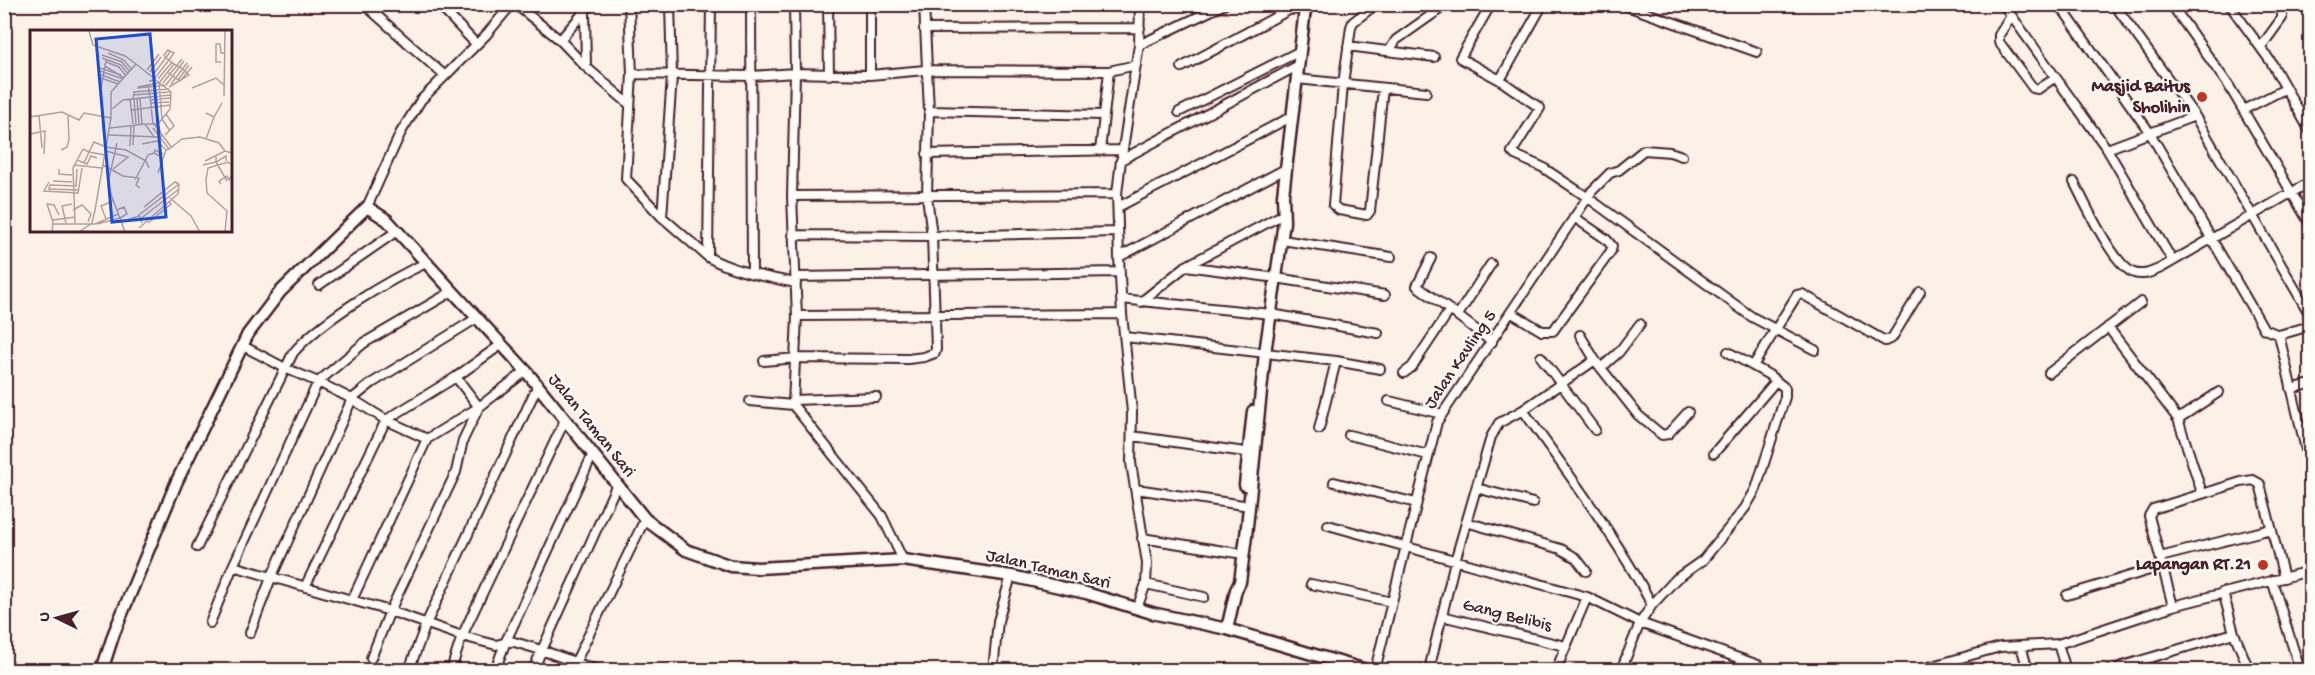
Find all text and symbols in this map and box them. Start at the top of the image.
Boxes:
inset map [30,30,232,232]
place label: Masjid Baitus Sholihin [2091,77,2191,119]
marker: Masjid Baitus Sholihin [2195,90,2209,104]
street label: Jalan Kavling 5 [1420,307,1502,413]
street label: Jalan Taman Sari [543,370,639,482]
street label: Jalan Taman Sari [984,545,1113,595]
place label: Lapangan RT.21 [2136,555,2251,576]
marker: Lapangan RT.21 [2256,558,2270,572]
north arrow [27,588,87,648]
street label: Gang Belibis [1460,595,1555,638]
text: U [36,611,55,622]

